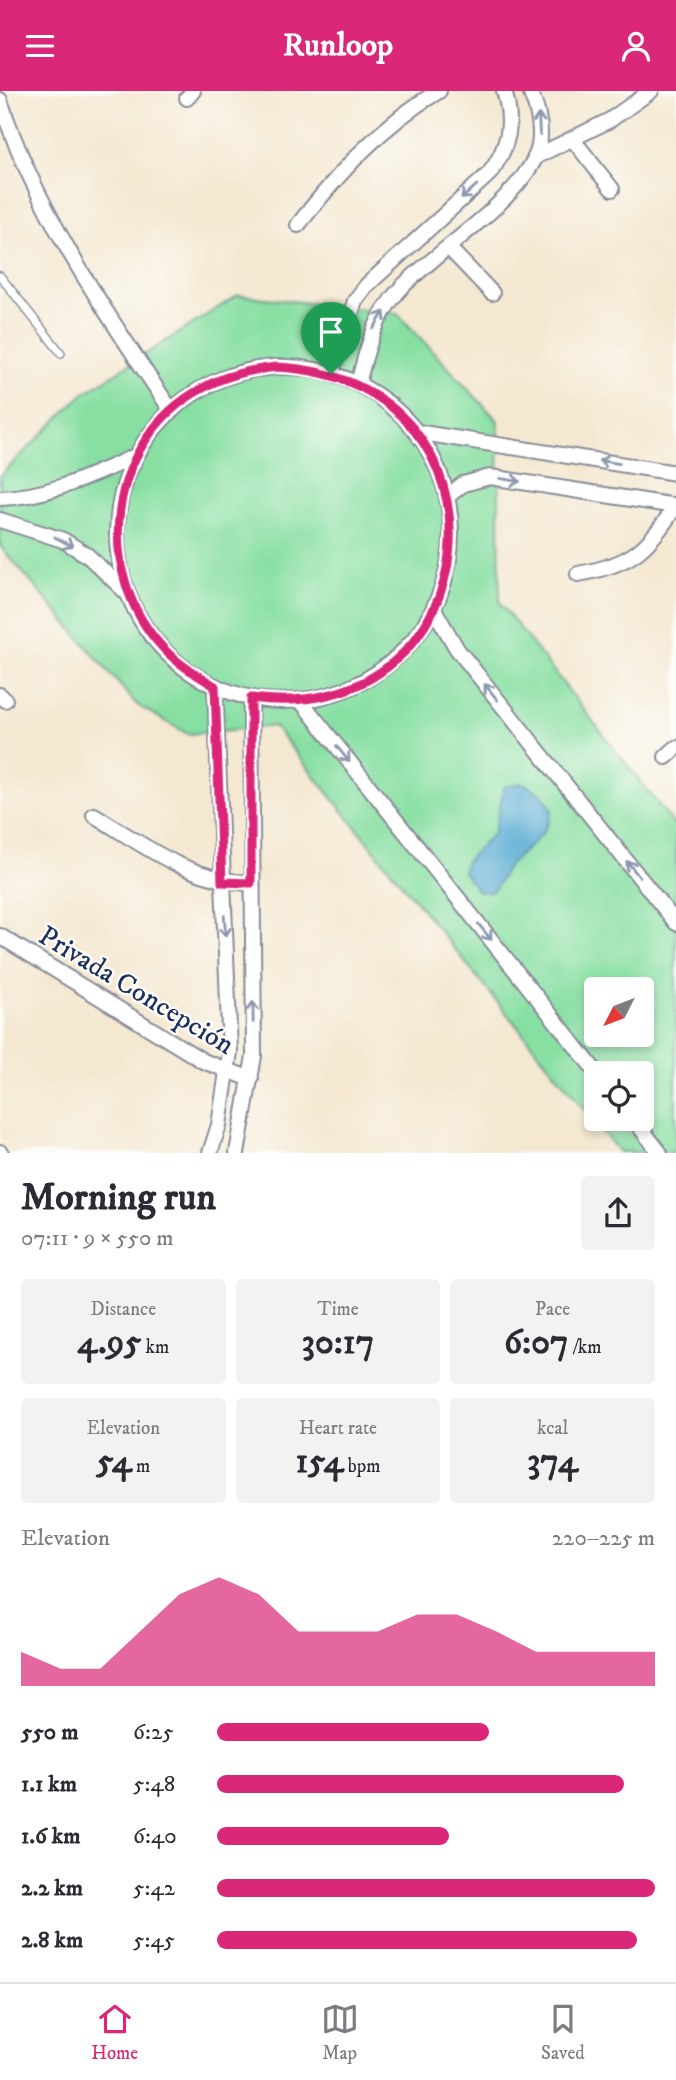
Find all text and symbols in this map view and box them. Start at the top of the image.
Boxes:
text: Runloop [283,26,393,66]
icon: menu [21,27,59,65]
icon: person [617,27,655,65]
one-way arrow [533,112,546,135]
one-way arrow [461,184,478,201]
pin [301,302,361,374]
one-way arrow [372,310,386,330]
icon: arrive [312,313,350,351]
one-way arrow [598,455,620,468]
one-way arrow [498,474,520,487]
one-way arrow [53,535,74,549]
one-way arrow [484,683,499,701]
one-way arrow [335,745,351,763]
one-way arrow [626,861,641,879]
one-way arrow [218,914,231,937]
street label: Privada Concepción [32,918,241,1063]
one-way arrow [477,923,493,941]
north arrow [584,977,654,1047]
map controls [584,977,654,1131]
one-way arrow [247,1001,260,1024]
button: locate [584,1061,654,1131]
text: Morning run [21,1174,216,1222]
button: share [581,1176,655,1250]
text: 07:11 · 9 × 550 m [21,1224,174,1253]
text: Distance [91,1298,156,1321]
text: Time [317,1298,359,1321]
text: Pace [535,1298,570,1321]
text: 4.95 [77,1321,142,1365]
text: 30:17 [302,1321,374,1365]
text: 6:07 [504,1321,569,1365]
text: km [142,1336,169,1359]
text: /km [569,1336,601,1359]
text: Elevation [87,1417,160,1440]
text: Heart rate [299,1417,377,1440]
text: kcal [537,1417,568,1440]
text: 54 [96,1440,132,1484]
text: 154 [295,1440,344,1484]
text: 374 [527,1440,578,1484]
text: m [132,1455,150,1478]
text: bpm [344,1455,381,1478]
text: Elevation [21,1524,110,1553]
text: 220–225 m [552,1524,655,1553]
text: 550 m [21,1718,78,1747]
text: 6:25 [133,1718,174,1747]
text: 1.1 km [21,1770,77,1799]
text: 5:48 [133,1770,175,1799]
text: 1.6 km [21,1822,80,1851]
text: 6:40 [133,1822,177,1851]
text: 2.2 km [21,1874,83,1903]
text: 5:42 [133,1874,175,1903]
text: 2.8 km [21,1926,83,1955]
text: 5:45 [133,1926,175,1955]
tab: Home [91,2000,138,2065]
tab: Map [321,2000,359,2065]
tab: Saved [541,2000,585,2065]

